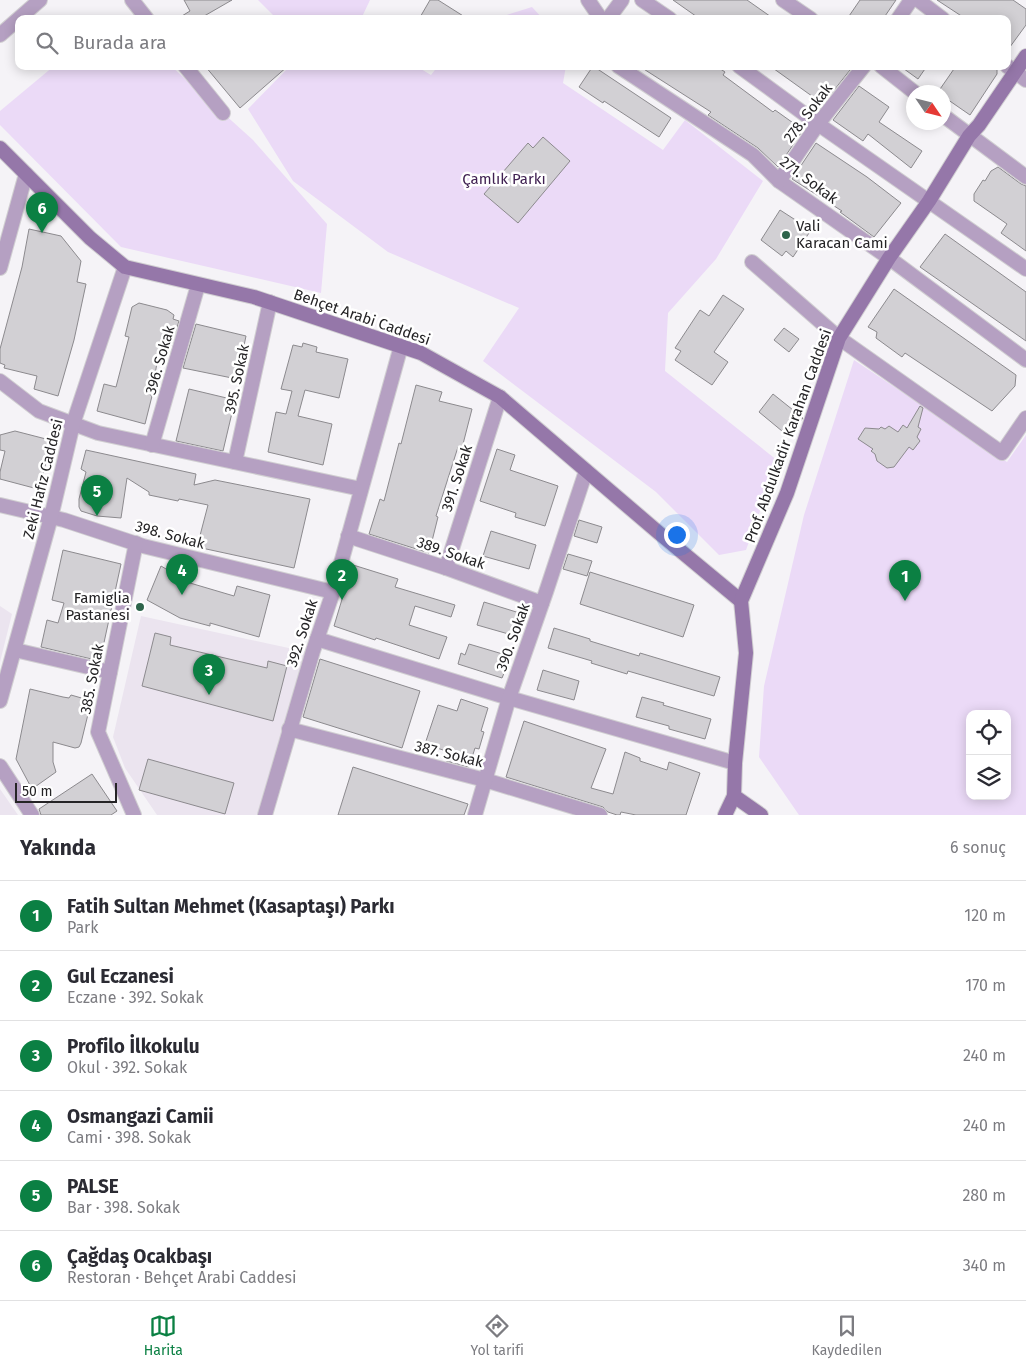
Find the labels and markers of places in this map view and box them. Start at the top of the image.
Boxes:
pin: 6 [26,192,58,233]
place label: Vali Karacan Cami [796,217,888,252]
marker: Vali Karacan Cami [780,229,792,241]
pin: 5 [81,475,113,516]
pin: 4 [166,554,198,595]
pin: 2 [326,559,358,600]
pin: 1 [889,560,921,601]
place label: Famiglia Pastanesi [65,589,130,624]
marker: Famiglia Pastanesi [134,601,146,613]
pin: 3 [193,654,225,695]

